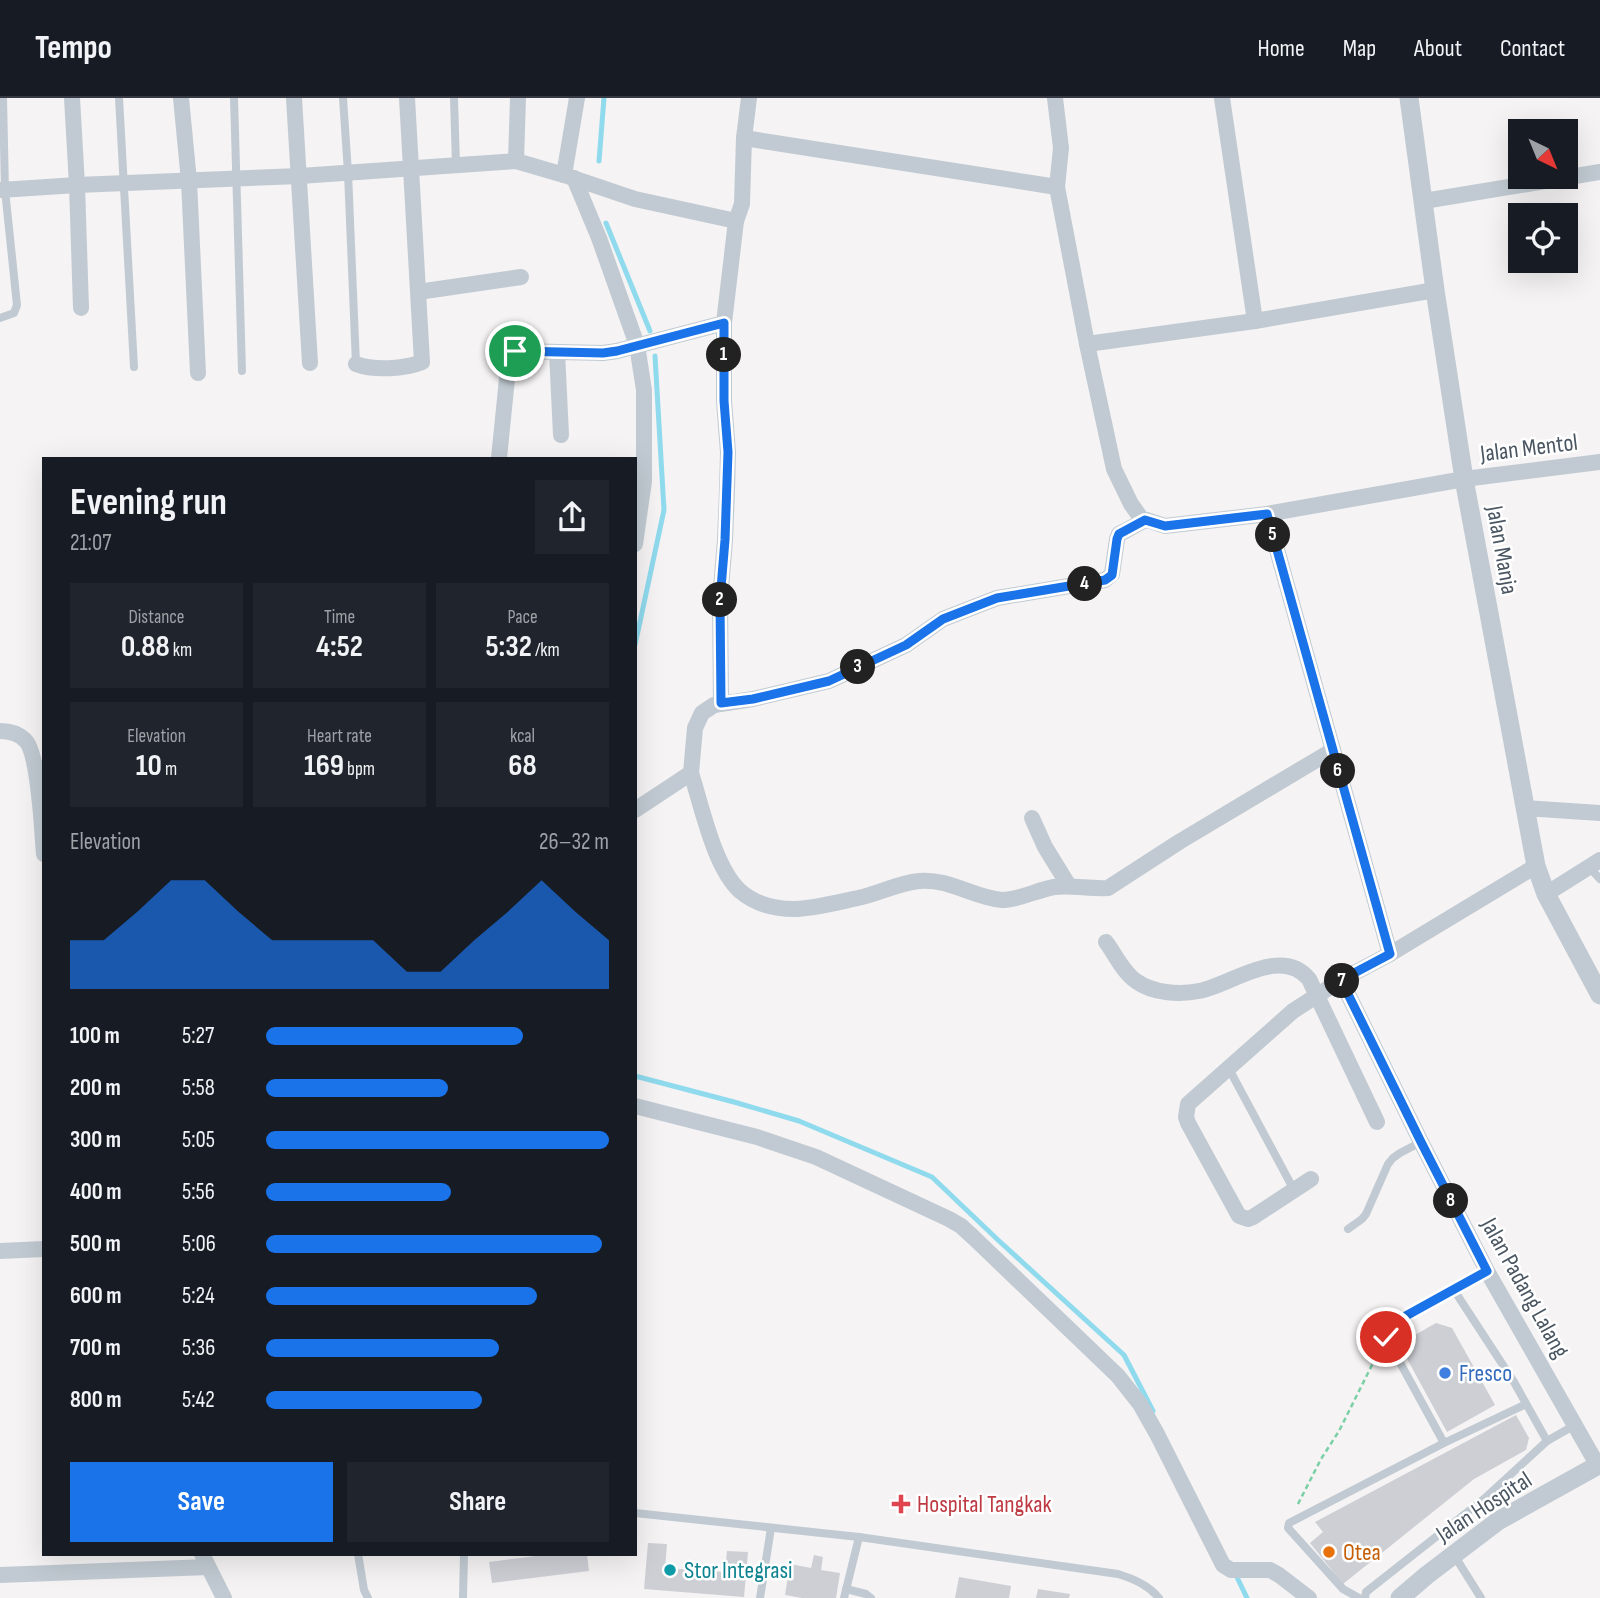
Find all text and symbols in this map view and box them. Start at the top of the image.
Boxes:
text: Tempo [35,28,112,68]
text: Home [1257,34,1305,63]
text: Map [1343,34,1376,63]
text: About [1414,34,1462,63]
text: Contact [1500,34,1565,63]
north arrow [1508,119,1578,189]
map controls [1508,119,1578,273]
button: locate [1508,203,1578,273]
pin [485,321,545,381]
icon: arrive [496,332,534,370]
pin: 1 [706,338,742,372]
text: 1 [720,343,727,366]
street label: Jalan Mentol [1478,428,1579,468]
text: Evening run [70,480,227,525]
button: share [535,480,609,554]
street label: Jalan Manja [1480,503,1524,596]
pin: 5 [1256,518,1290,552]
text: 5 [1268,523,1277,546]
text: 21:07 [70,529,111,557]
pin: 4 [1068,566,1102,602]
text: 4 [1080,572,1089,595]
pin: 2 [702,582,738,618]
text: 2 [715,588,724,611]
text: Distance [128,606,185,629]
text: Time [324,606,355,629]
text: Pace [507,606,538,629]
text: 0.88 [121,629,170,665]
text: 4:52 [316,629,363,665]
text: 5:32 [485,629,532,665]
text: km [170,639,192,662]
text: /km [532,639,560,662]
pin: 3 [840,650,876,684]
text: 3 [853,655,862,678]
text: Elevation [127,725,186,748]
text: Heart rate [307,725,372,748]
text: kcal [510,725,535,748]
text: 10 [136,748,162,784]
text: 169 [304,748,344,784]
text: 68 [508,748,537,784]
pin: 6 [1320,754,1356,788]
text: m [162,758,177,781]
text: bpm [344,758,375,781]
text: 6 [1333,759,1342,782]
text: Elevation [70,828,141,856]
text: 26–32 m [539,828,609,856]
pin: 7 [1324,964,1360,998]
text: 7 [1337,969,1346,992]
text: 100 m [70,1022,120,1050]
text: 5:27 [182,1022,214,1050]
text: 200 m [70,1074,121,1102]
text: 5:58 [182,1074,215,1102]
text: 300 m [70,1126,121,1154]
text: 5:05 [182,1126,215,1154]
text: 400 m [70,1178,121,1206]
text: 5:56 [182,1178,215,1206]
pin: 8 [1434,1184,1468,1218]
text: 8 [1446,1189,1455,1212]
street label: Jalan Padang Lalang [1474,1212,1575,1363]
text: 500 m [70,1230,121,1258]
text: 5:06 [182,1230,216,1258]
text: 600 m [70,1282,122,1310]
text: 5:24 [182,1282,215,1310]
pin [1356,1307,1416,1367]
icon: check [1367,1318,1405,1356]
text: 700 m [70,1334,121,1362]
text: 5:36 [182,1334,215,1362]
place label: Fresco [1459,1359,1512,1388]
marker: Fresco [1437,1365,1453,1381]
text: 800 m [70,1386,122,1414]
text: 5:42 [182,1386,215,1414]
button: Save [70,1462,333,1542]
button: Share [347,1462,609,1542]
street label: Jalan Hospital [1430,1465,1537,1549]
place label: Hospital Tangkak [917,1490,1052,1519]
marker: Hospital Tangkak [891,1494,911,1514]
place label: Otea [1343,1538,1381,1567]
marker: Otea [1321,1544,1337,1560]
place label: Stor Integrasi [684,1556,793,1585]
marker: Stor Integrasi [662,1562,678,1578]

